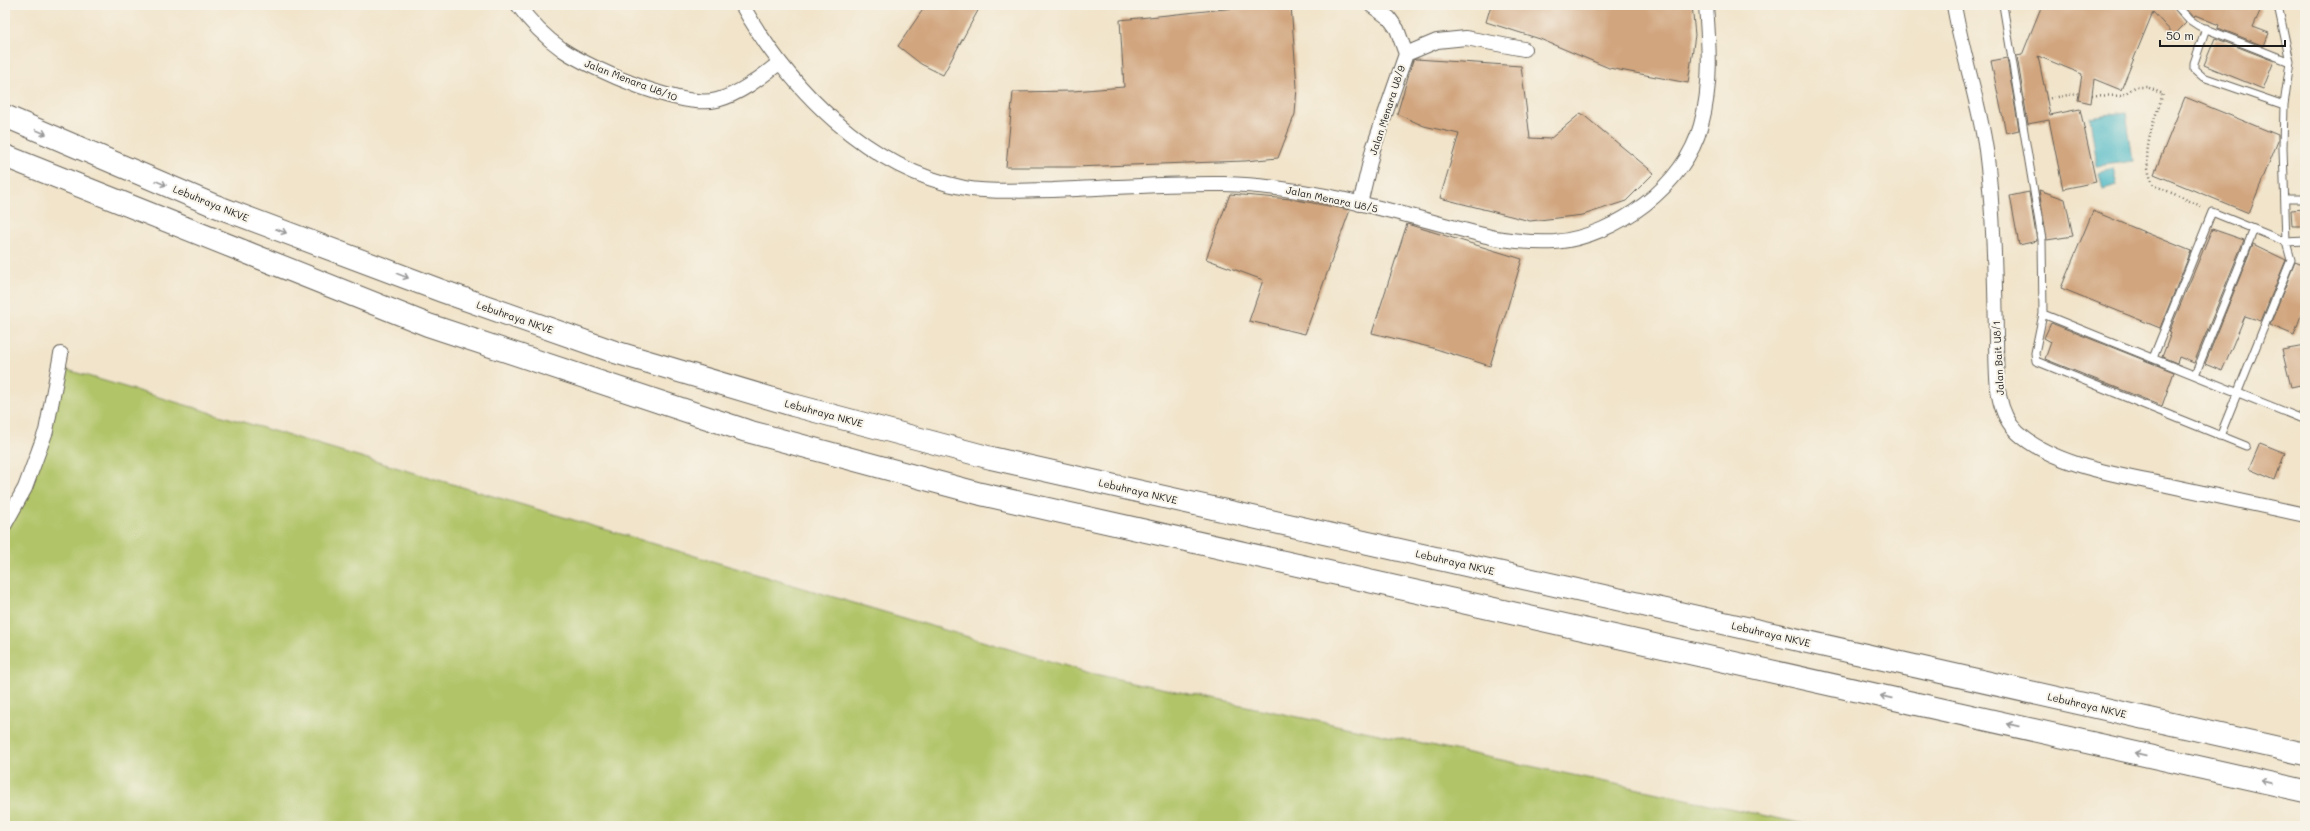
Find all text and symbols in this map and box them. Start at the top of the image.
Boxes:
scale bar [2160,22,2285,48]
text: 50 m [2166,27,2194,43]
street label: Jalan Menara U8/10 [583,56,679,104]
street label: Jalan Menara U8/9 [1366,63,1408,157]
one-way arrow [34,128,46,136]
one-way arrow [154,179,166,187]
street label: Lebuhraya NKVE [171,181,251,225]
street label: Jalan Menara U8/5 [1285,182,1379,216]
one-way arrow [275,227,287,235]
one-way arrow [396,273,408,281]
street label: Lebuhraya NKVE [475,297,556,337]
street label: Jalan Bait U8/1 [1989,320,2007,396]
street label: Lebuhraya NKVE [783,396,865,430]
street label: Lebuhraya NKVE [1097,475,1179,507]
street label: Lebuhraya NKVE [1414,546,1496,578]
street label: Lebuhraya NKVE [1730,618,1812,650]
street label: Lebuhraya NKVE [2046,689,2128,721]
one-way arrow [1880,693,1893,700]
one-way arrow [2007,721,2020,729]
one-way arrow [2134,749,2147,757]
one-way arrow [2261,778,2274,786]

